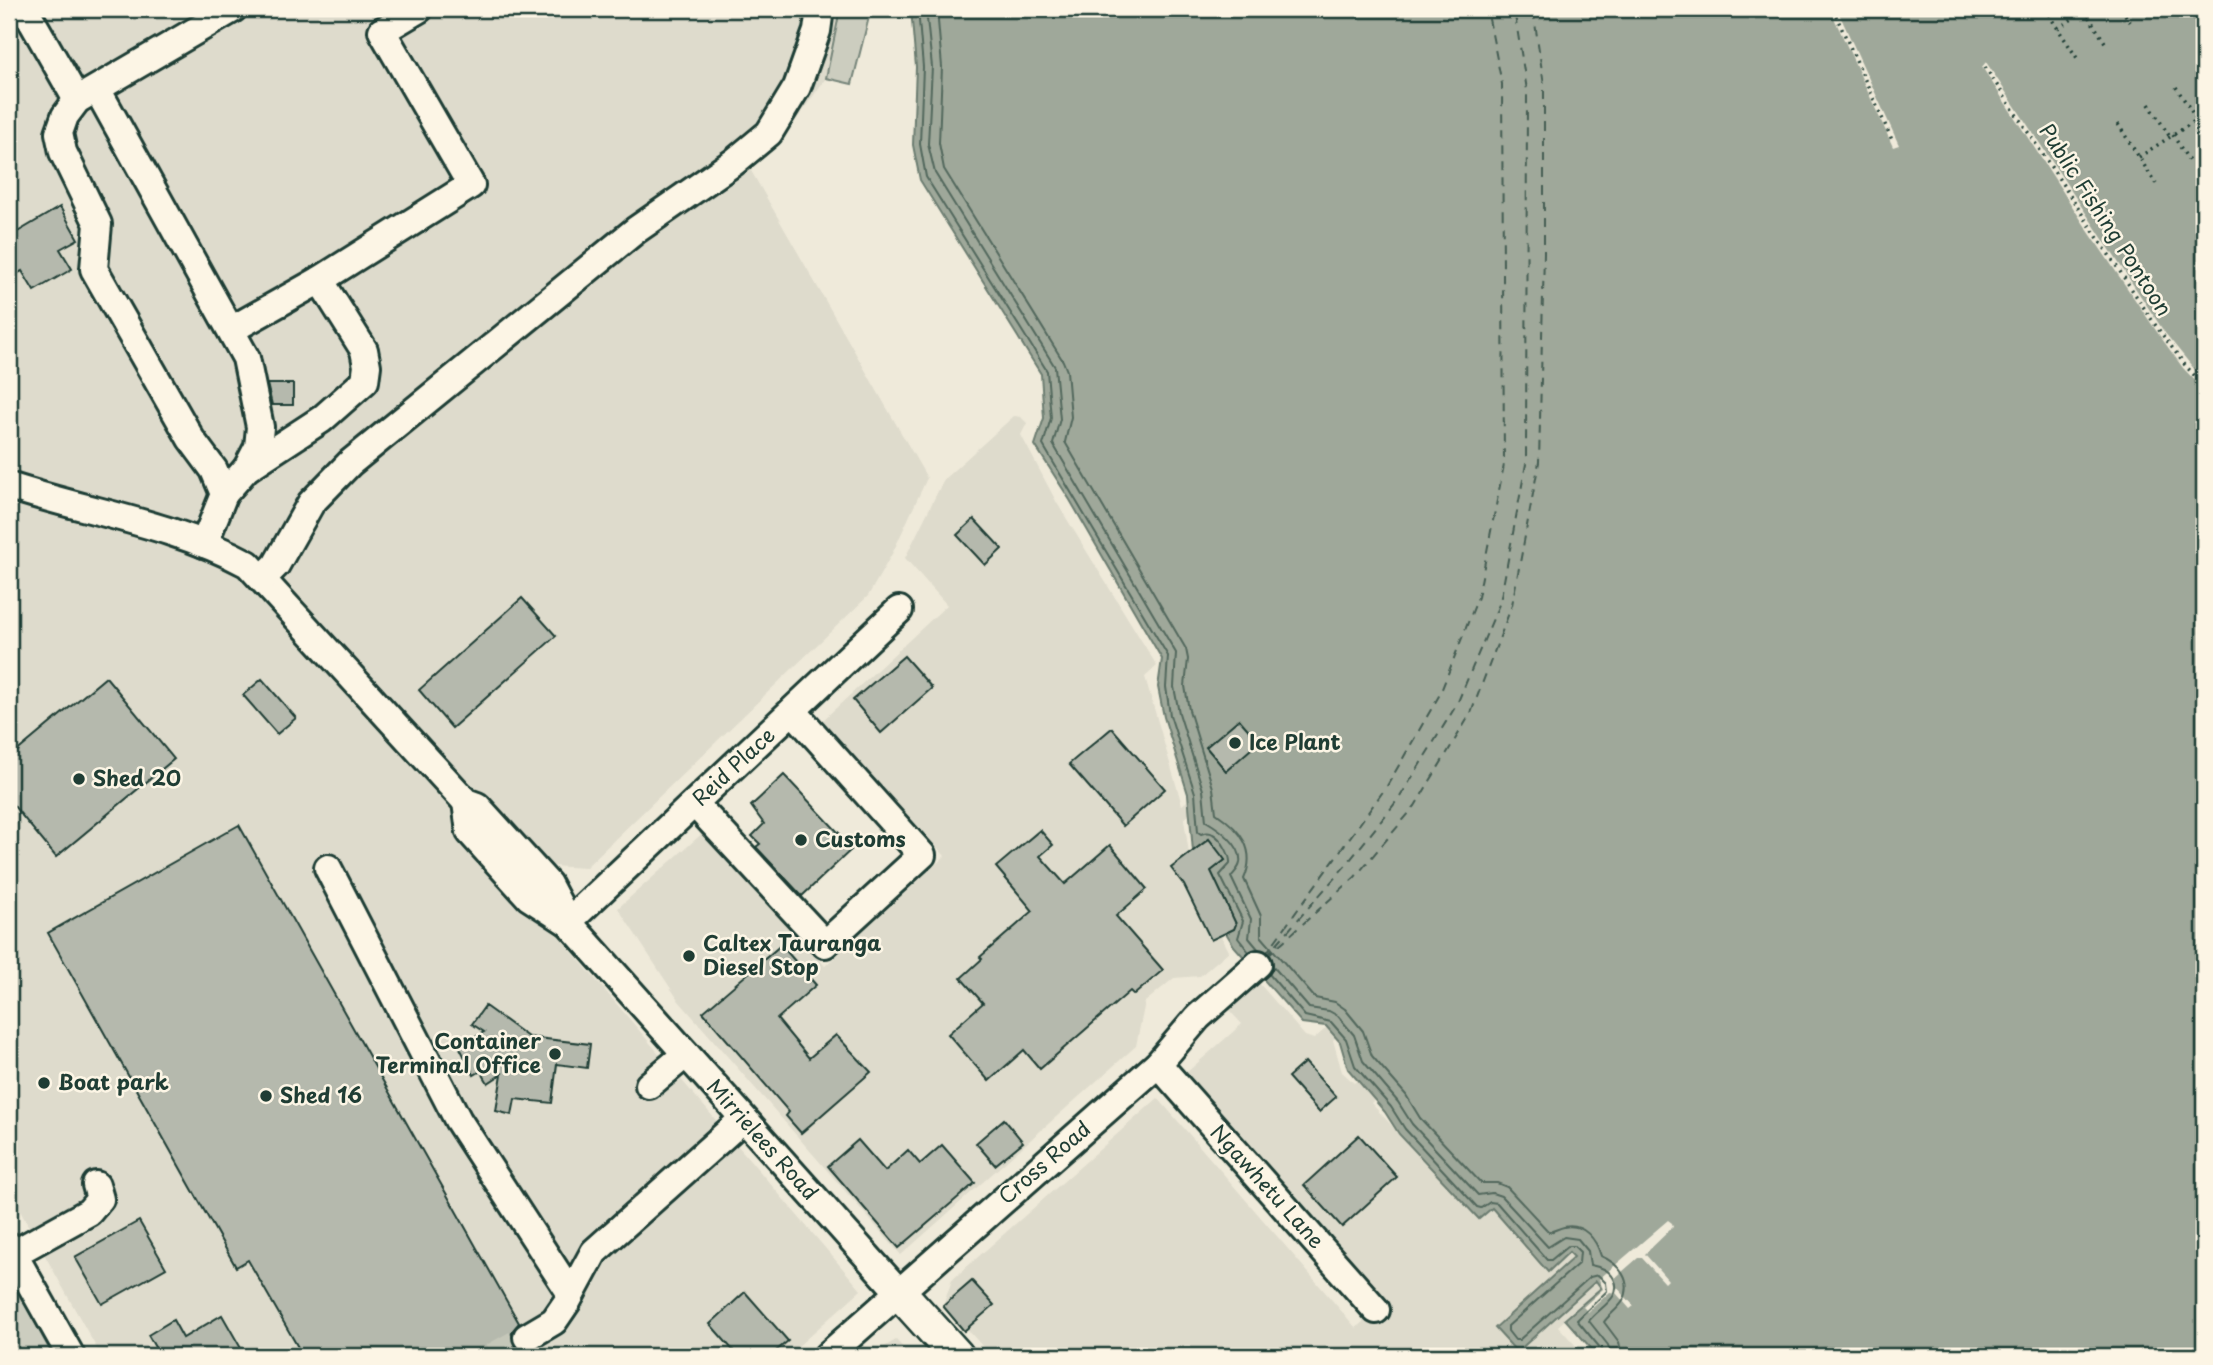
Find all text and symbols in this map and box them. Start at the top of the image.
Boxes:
street label: Public Fishing Pontoon [2032,116,2181,322]
street label: Reid Place [684,719,781,812]
place label: Ice Plant [1249,725,1341,757]
marker: Ice Plant [1227,735,1243,751]
place label: Shed 20 [93,761,181,793]
marker: Shed 20 [71,771,87,787]
place label: Customs [815,822,906,854]
marker: Customs [793,832,809,848]
place label: Caltex Tauranga Diesel Stop [703,926,881,982]
marker: Caltex Tauranga Diesel Stop [681,948,697,964]
place label: Container Terminal Office [375,1024,541,1080]
marker: Container Terminal Office [547,1046,563,1062]
place label: Boat park [58,1065,169,1097]
street label: Mirrielees Road [700,1071,827,1206]
marker: Boat park [36,1075,52,1091]
place label: Shed 16 [280,1078,362,1110]
marker: Shed 16 [258,1088,274,1104]
street label: Cross Road [990,1112,1097,1211]
street label: Ngawhetu Lane [1204,1116,1333,1255]

